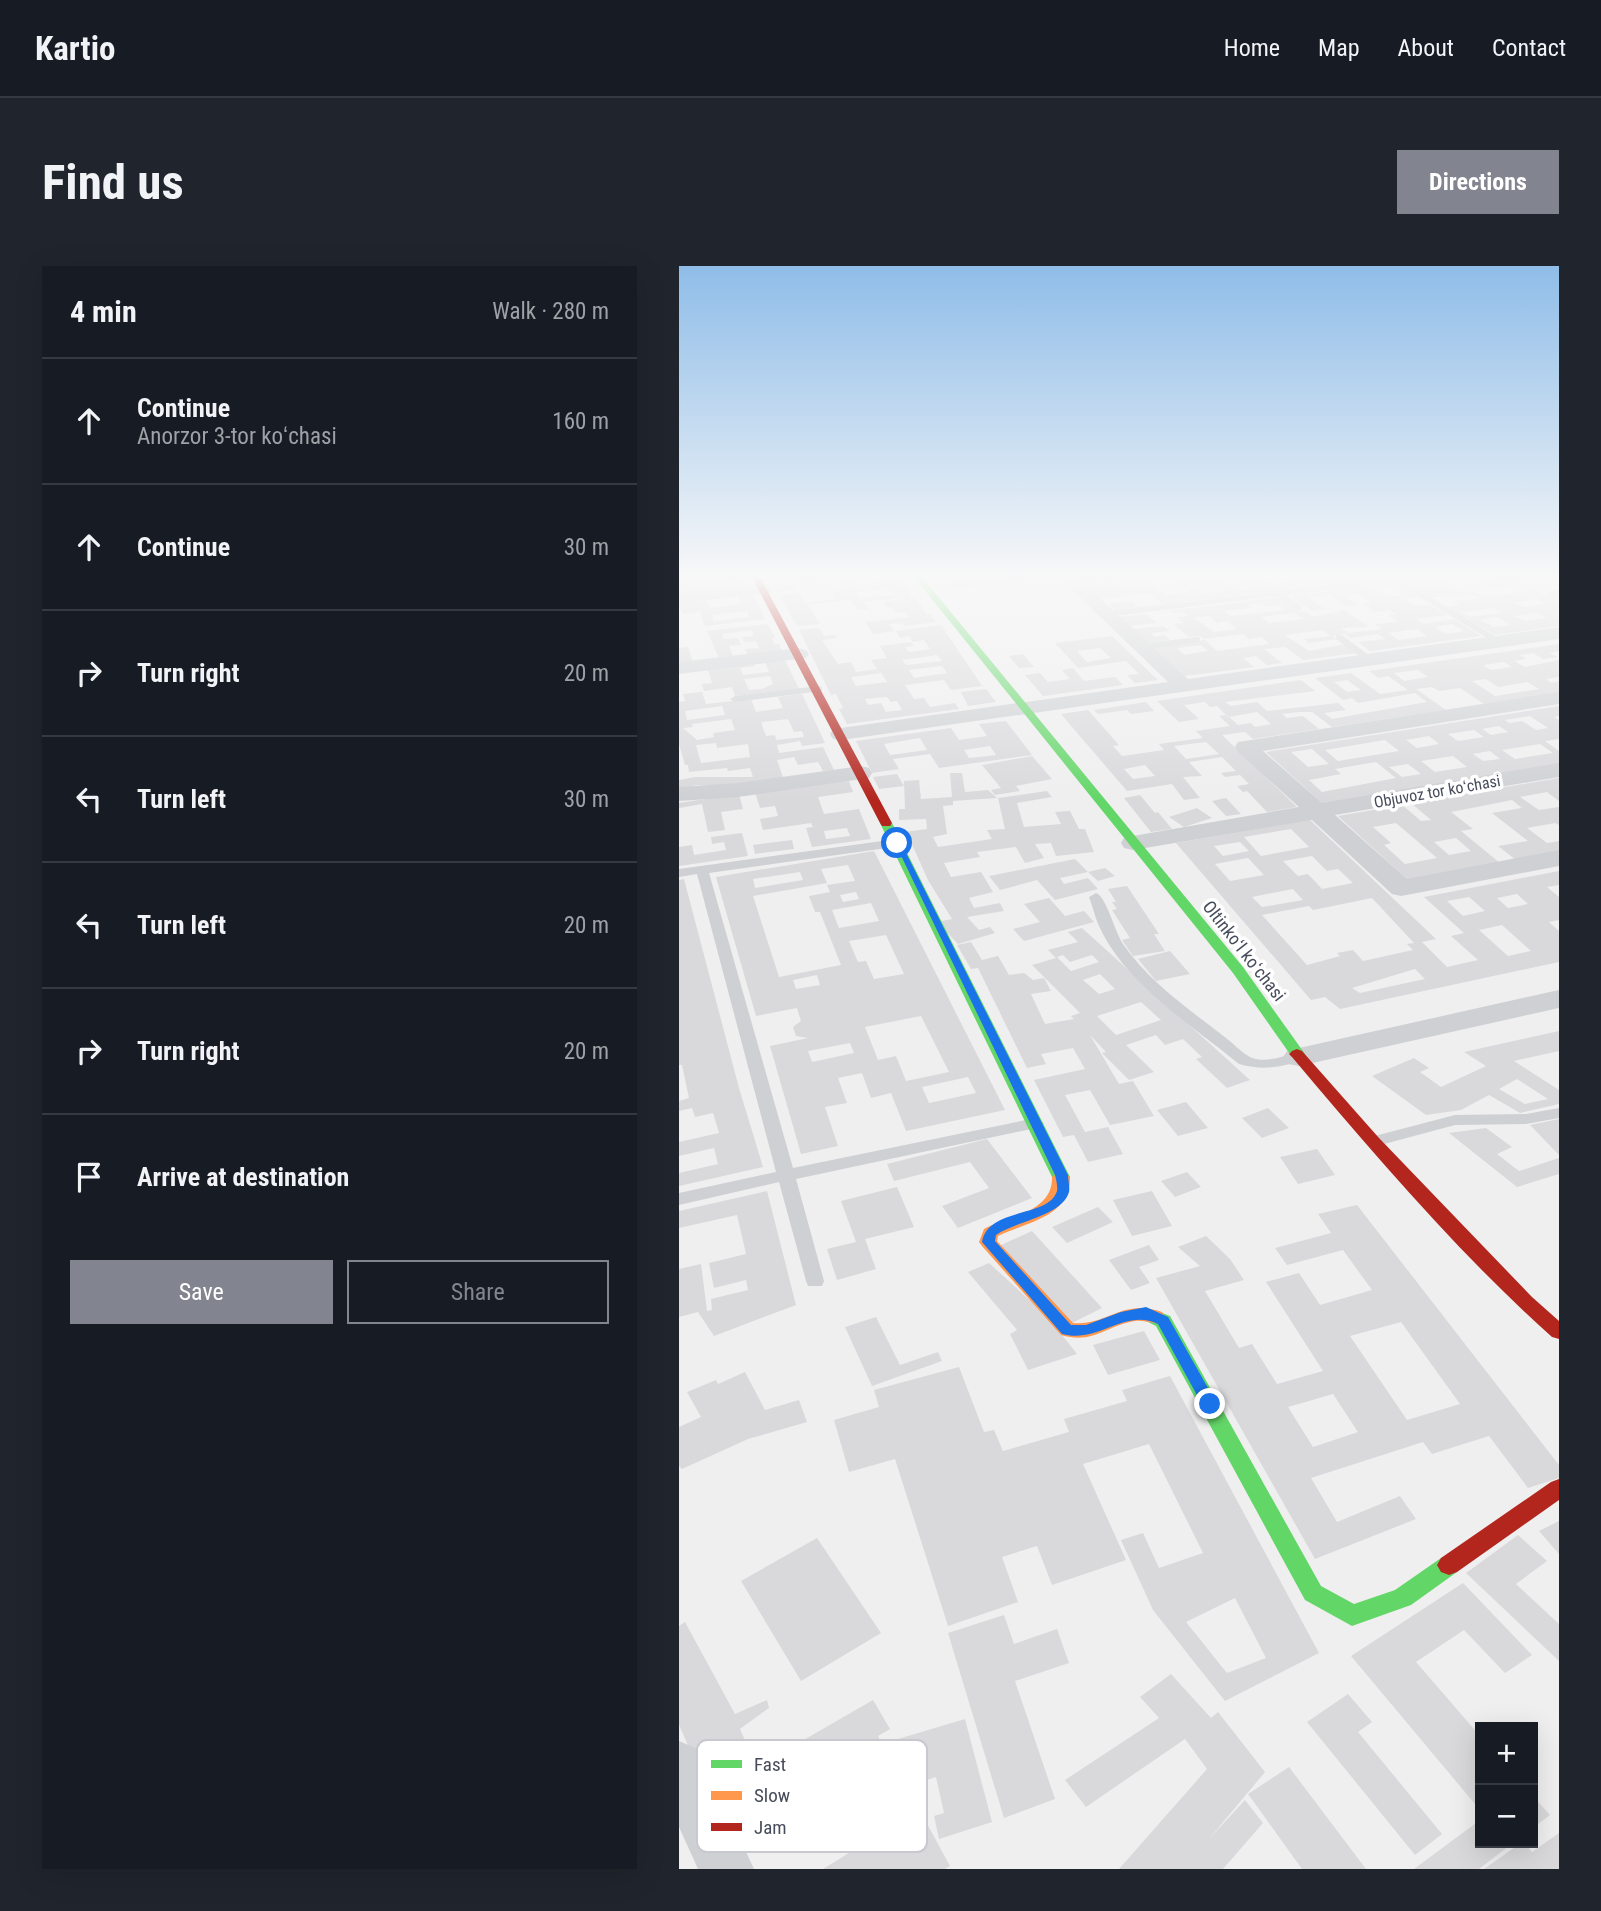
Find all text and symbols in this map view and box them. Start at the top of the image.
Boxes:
text: Kartio [35,29,115,68]
text: Home [1224,34,1280,62]
text: Map [1318,34,1360,62]
text: About [1398,34,1454,62]
text: Contact [1492,34,1566,62]
button: Directions [1397,150,1559,214]
text: Find us [42,154,184,211]
text: 4 min [70,294,137,329]
text: Walk · 280 m [492,298,609,325]
text: Continue [137,393,230,423]
icon: ahead [70,402,108,440]
text: 160 m [552,408,609,435]
text: Anorzor 3-tor koʻchasi [137,423,337,450]
icon: ahead [70,528,108,566]
text: Continue [137,532,230,562]
text: 30 m [564,534,609,561]
icon: right [70,654,108,692]
text: Turn right [137,658,239,688]
text: 20 m [564,660,609,687]
street label: Objuvoz tor koʻchasi [1372,771,1502,812]
icon: left [70,780,108,818]
text: Turn left [137,784,226,814]
text: 30 m [564,786,609,813]
route start [881,827,912,858]
street label: Oltinkoʻl koʻchasi [1199,896,1290,1005]
icon: left [70,906,108,944]
text: Turn left [137,910,226,940]
text: 20 m [564,912,609,939]
icon: right [70,1032,108,1070]
text: Turn right [137,1036,239,1066]
text: 20 m [564,1038,609,1065]
icon: arrive [70,1158,108,1196]
text: Arrive at destination [137,1162,349,1192]
button: Save [70,1260,333,1324]
button: Share [347,1260,609,1324]
route end [1194,1388,1225,1419]
map controls [1475,1722,1538,1848]
button: + [1475,1722,1538,1785]
legend [697,1740,927,1852]
text: Fast [754,1753,786,1776]
text: Slow [754,1784,790,1807]
button: − [1475,1785,1538,1848]
text: Jam [754,1816,787,1839]

